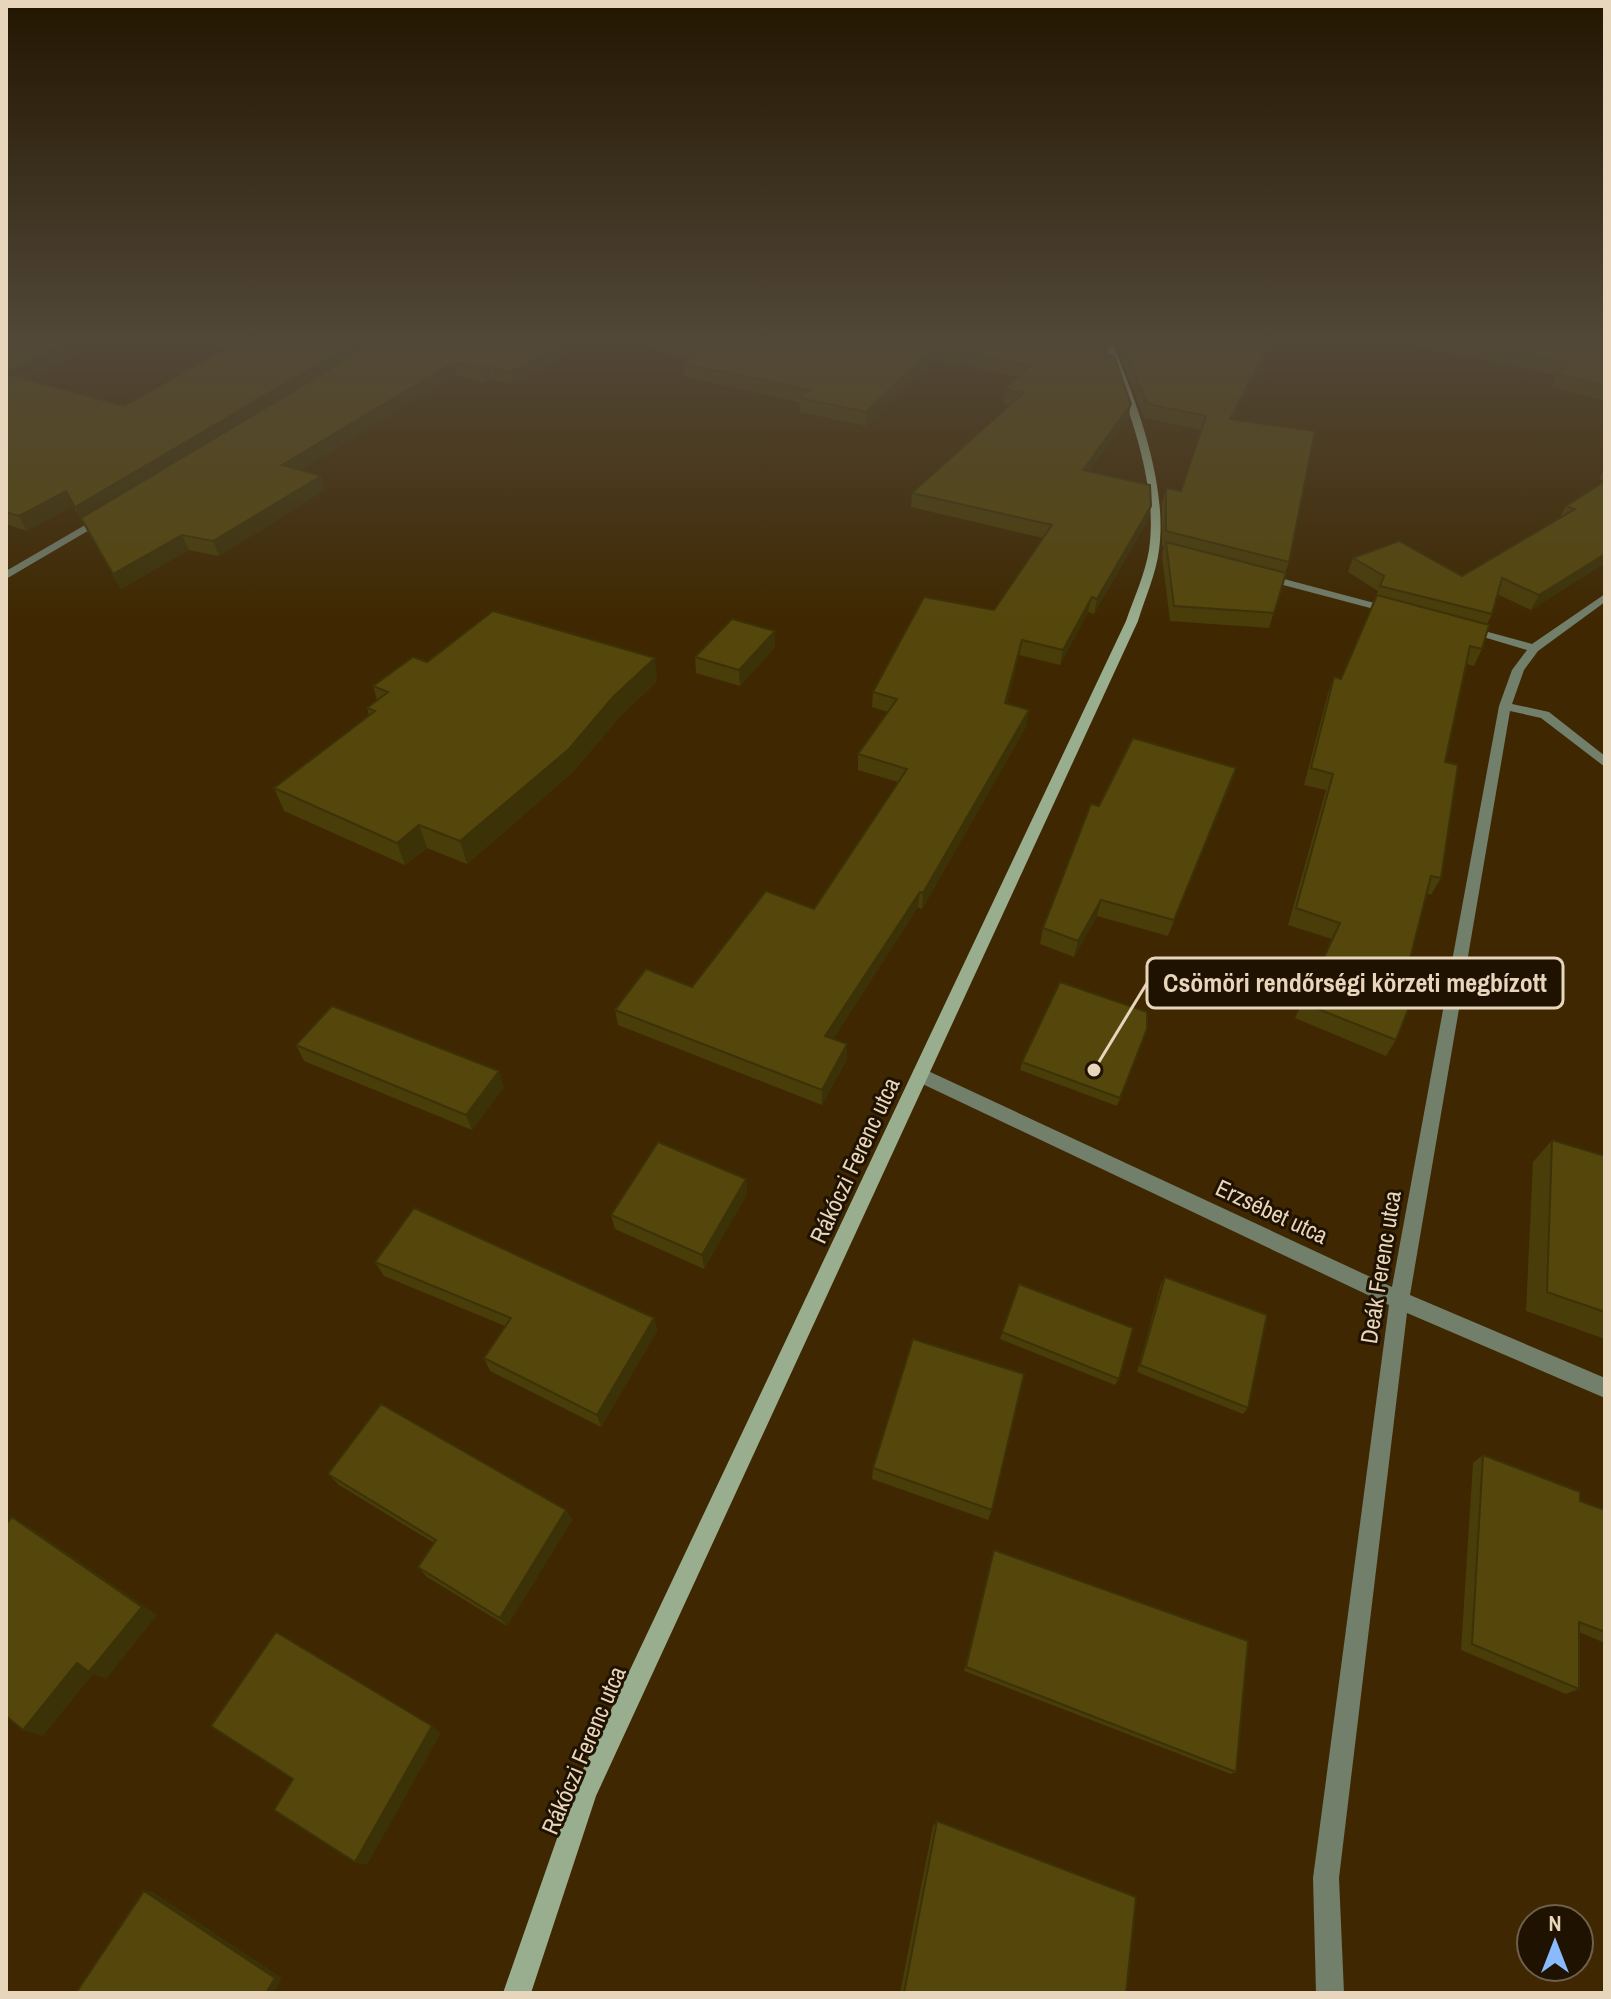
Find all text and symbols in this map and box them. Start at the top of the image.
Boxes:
callout: Csömöri rendőrségi körzeti megbízott [1147,958,1563,1008]
text: Csömöri rendőrségi körzeti megbízott [1163,965,1547,1000]
street label: Rákóczi Ferenc utca [802,1072,906,1248]
street label: Erzsébet utca [1211,1171,1333,1251]
street label: Deák Ferenc utca [1352,1188,1408,1346]
street label: Rákóczi Ferenc utca [533,1661,633,1839]
north arrow [1515,1903,1595,1983]
text: N [1548,1908,1562,1938]

